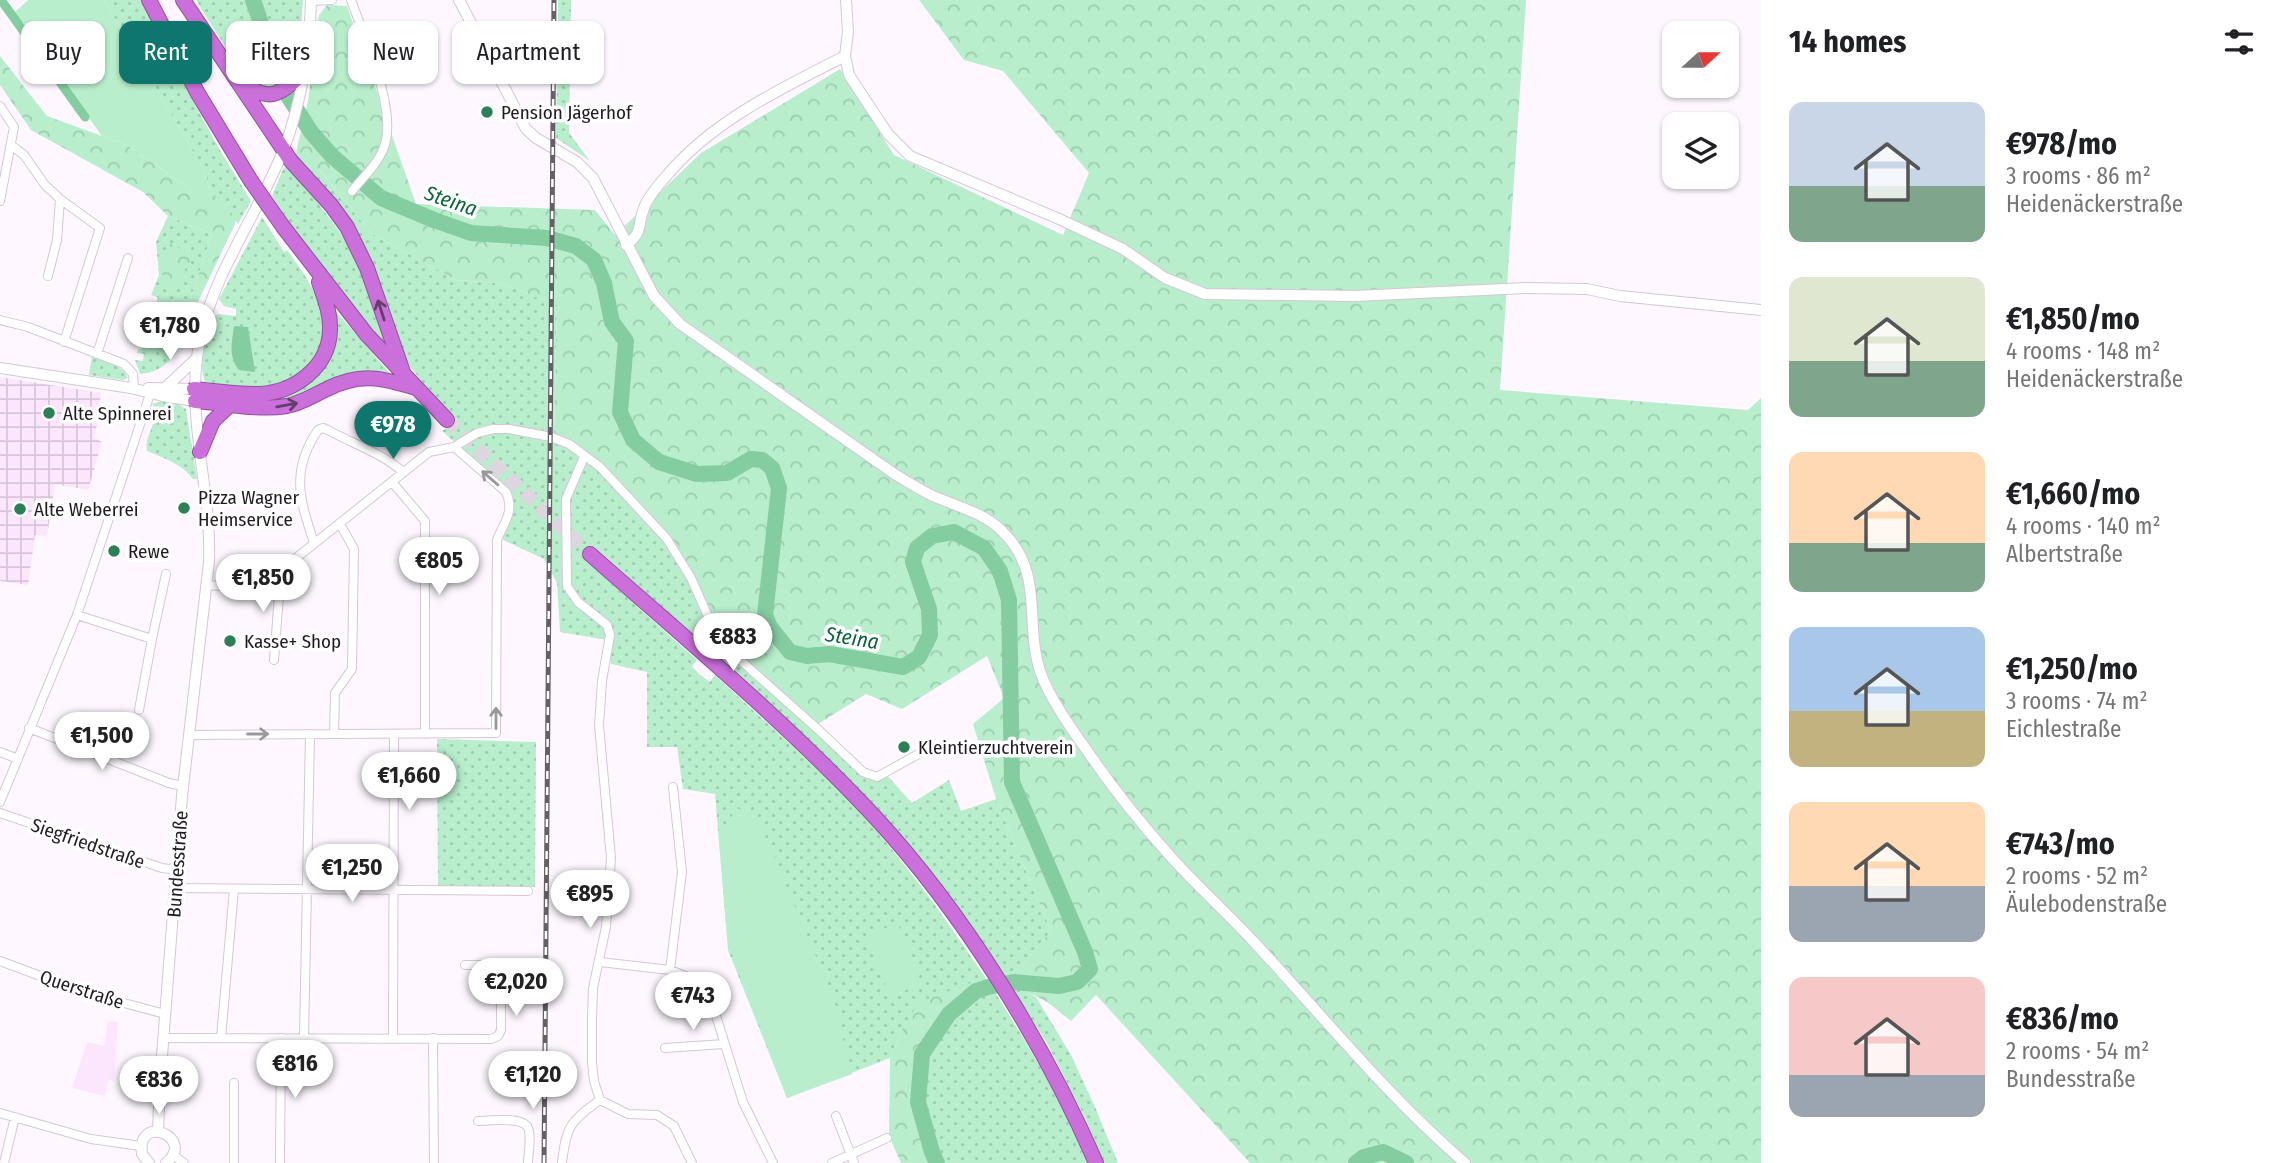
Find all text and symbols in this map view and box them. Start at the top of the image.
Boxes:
chip: Buy [21,21,105,84]
chip: Rent [119,21,212,84]
chip: Filters [226,21,334,84]
chip: New [348,21,438,84]
chip: Apartment [452,21,604,84]
north arrow [1662,21,1740,98]
map controls [1662,21,1739,189]
icon: filters [2220,23,2258,61]
text: 14 homes [1789,24,1906,60]
place label: Pension Jägerhof [501,101,633,124]
marker: Pension Jägerhof [479,104,495,120]
button: layers [1662,112,1739,189]
text: €978/mo [2006,126,2117,162]
icon: home [1845,130,1929,214]
text: 3 rooms · 86 m² [2006,162,2151,190]
water label: Steina [420,180,481,222]
text: Heidenäckerstraße [2006,190,2183,218]
one-way arrow [374,300,386,322]
text: €1,850/mo [2006,301,2140,337]
pin: €1,780 [113,302,227,362]
icon: home [1845,305,1929,389]
text: €1,780 [140,311,200,339]
text: 4 rooms · 148 m² [2006,337,2160,365]
text: Heidenäckerstraße [2006,365,2183,393]
one-way arrow [275,398,298,411]
place label: Alte Spinnerei [63,402,172,425]
pin: €978 [352,402,434,461]
marker: Alte Spinnerei [41,405,57,421]
text: €978 [370,410,416,438]
one-way arrow [481,470,499,486]
text: €1,660/mo [2006,476,2140,512]
icon: home [1845,480,1929,564]
place label: Pizza Wagner Heimservice [198,486,299,531]
place label: Alte Weberrei [34,498,139,521]
marker: Pizza Wagner Heimservice [176,500,192,516]
marker: Alte Weberrei [12,501,28,517]
text: 4 rooms · 140 m² [2006,512,2161,540]
pin: €805 [398,538,480,597]
place label: Rewe [128,540,169,563]
text: Albertstraße [2006,540,2123,568]
marker: Rewe [106,543,122,559]
text: €805 [415,546,463,574]
pin: €1,850 [206,554,320,614]
text: €1,850 [232,563,294,591]
pin: €883 [692,614,774,673]
water label: Steina [822,621,881,655]
text: €883 [709,622,757,650]
place label: Kasse+ Shop [244,630,341,653]
marker: Kasse+ Shop [222,633,238,649]
text: €1,250/mo [2006,651,2138,687]
icon: home [1845,655,1929,739]
text: 3 rooms · 74 m² [2006,687,2148,715]
one-way arrow [489,707,503,730]
pin: €1,500 [45,712,159,772]
text: Eichlestraße [2006,715,2121,743]
text: €1,500 [70,721,134,749]
one-way arrow [247,727,270,741]
place label: Kleintierzuchtverein [918,736,1074,759]
marker: Kleintierzuchtverein [896,739,912,755]
pin: €1,660 [352,752,466,812]
text: €1,660 [378,761,440,789]
street label: Bundesstraße [162,810,193,918]
street label: Siegfriedstraße [28,813,148,874]
text: €743/mo [2006,826,2115,862]
icon: home [1845,830,1929,914]
pin: €1,250 [295,844,409,904]
text: €1,250 [321,853,383,881]
text: 2 rooms · 52 m² [2006,862,2148,890]
pin: €895 [549,870,631,930]
text: €895 [566,879,614,907]
text: Äulebodenstraße [2006,890,2167,918]
pin: €2,020 [459,958,573,1018]
street label: Querstraße [37,965,127,1014]
text: €2,020 [484,967,548,995]
pin: €743 [652,972,734,1032]
text: €743 [671,981,715,1009]
text: €836/mo [2006,1001,2119,1037]
icon: home [1845,1005,1929,1089]
text: 2 rooms · 54 m² [2006,1037,2149,1065]
pin: €816 [254,1040,336,1100]
text: €816 [272,1049,318,1077]
pin: €1,120 [476,1052,590,1111]
pin: €836 [118,1056,200,1116]
text: €1,120 [504,1060,562,1088]
text: €836 [135,1065,183,1093]
text: Bundesstraße [2006,1065,2136,1093]

